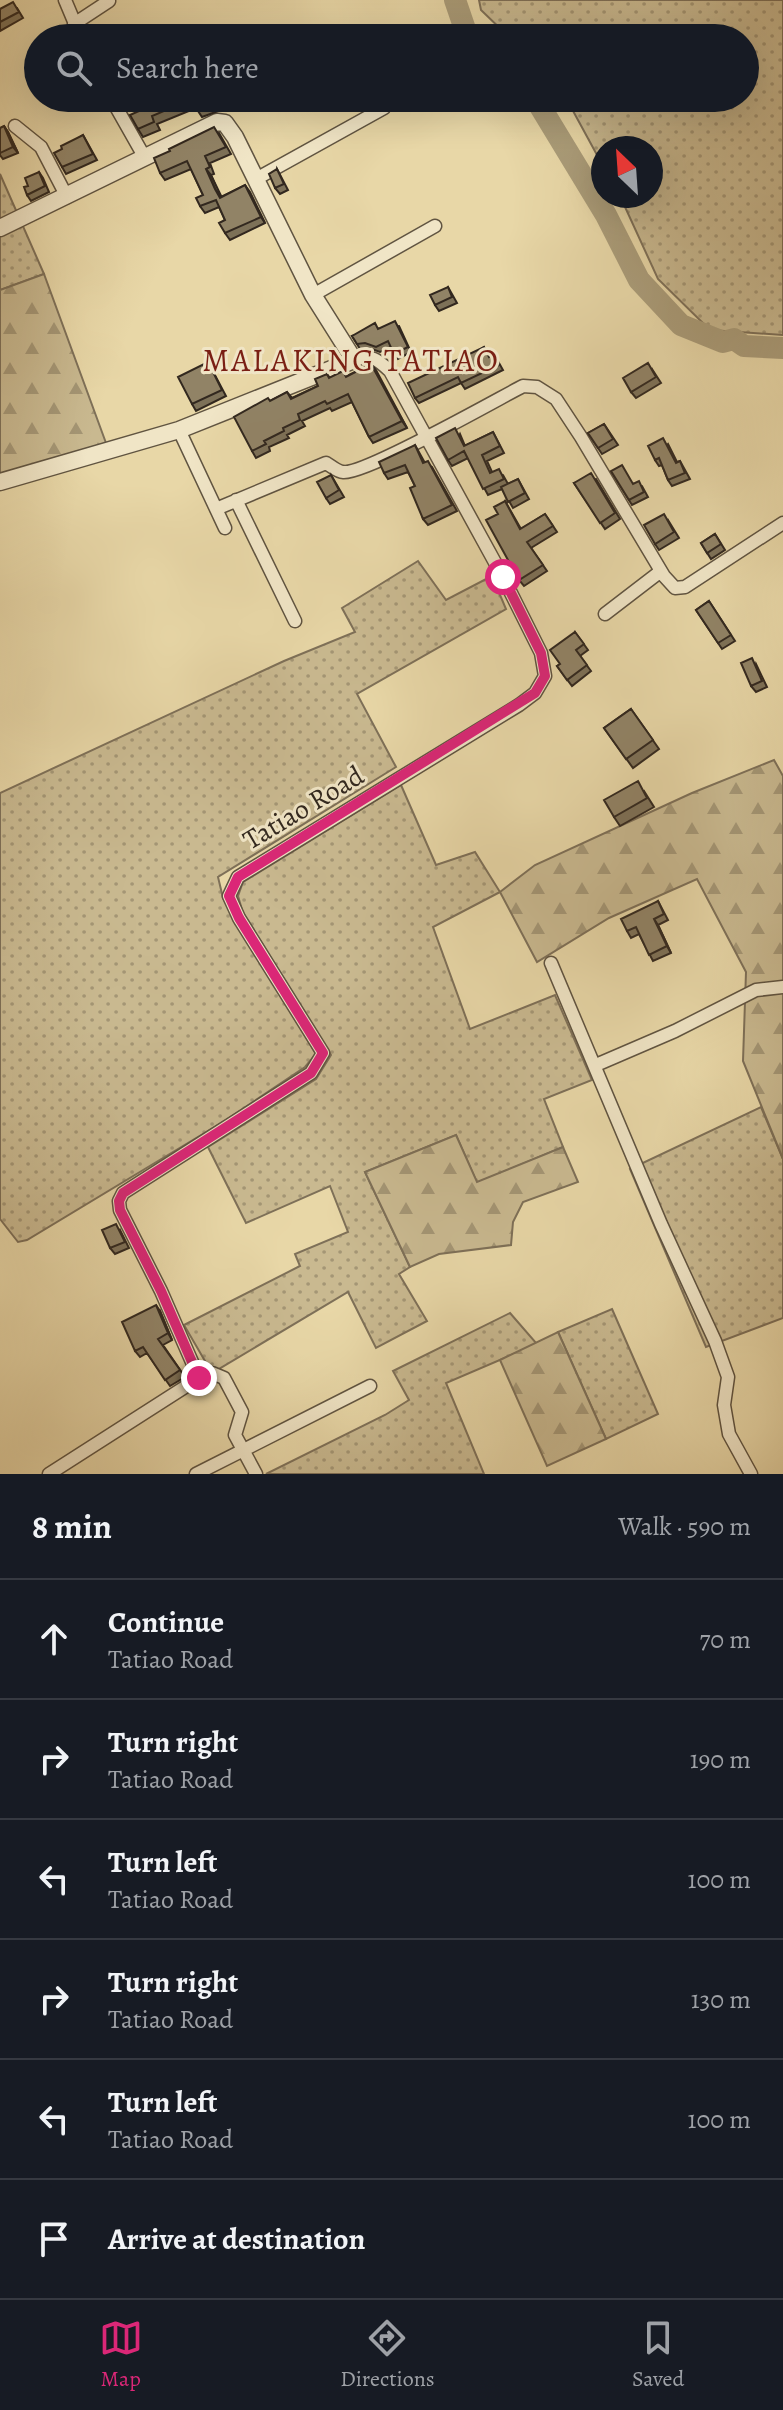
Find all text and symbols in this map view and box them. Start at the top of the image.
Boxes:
search box [24,24,759,112]
icon: search [52,46,96,90]
text: Search here [116,48,259,88]
north arrow [591,136,663,208]
district label: MALAKING TATIAO [202,338,500,382]
route start [485,559,521,595]
street label: Tatiao Road [236,756,372,859]
route end [181,1360,217,1396]
text: 8 min [32,1503,112,1550]
text: Walk · 590 m [618,1509,751,1544]
text: Continue [108,1602,224,1642]
icon: ahead [32,1617,76,1661]
text: 70 m [699,1622,751,1657]
text: Tatiao Road [108,1642,233,1677]
text: Turn right [108,1722,238,1762]
icon: right [32,1737,76,1781]
text: 190 m [690,1742,751,1777]
text: Tatiao Road [108,1762,233,1797]
text: Turn left [108,1842,217,1882]
icon: left [32,1857,76,1901]
text: 100 m [688,1862,751,1897]
text: Tatiao Road [108,1882,233,1917]
text: Turn right [108,1962,238,2002]
icon: right [32,1977,76,2021]
text: 130 m [691,1982,751,2017]
text: Tatiao Road [108,2002,233,2037]
text: Turn left [108,2082,217,2122]
icon: left [32,2097,76,2141]
text: 100 m [688,2102,751,2137]
text: Tatiao Road [108,2122,233,2157]
icon: arrive [32,2217,76,2261]
text: Arrive at destination [108,2219,365,2259]
tab: Map [99,2316,143,2394]
tab: Directions [340,2316,435,2394]
tab: Saved [632,2316,684,2394]

